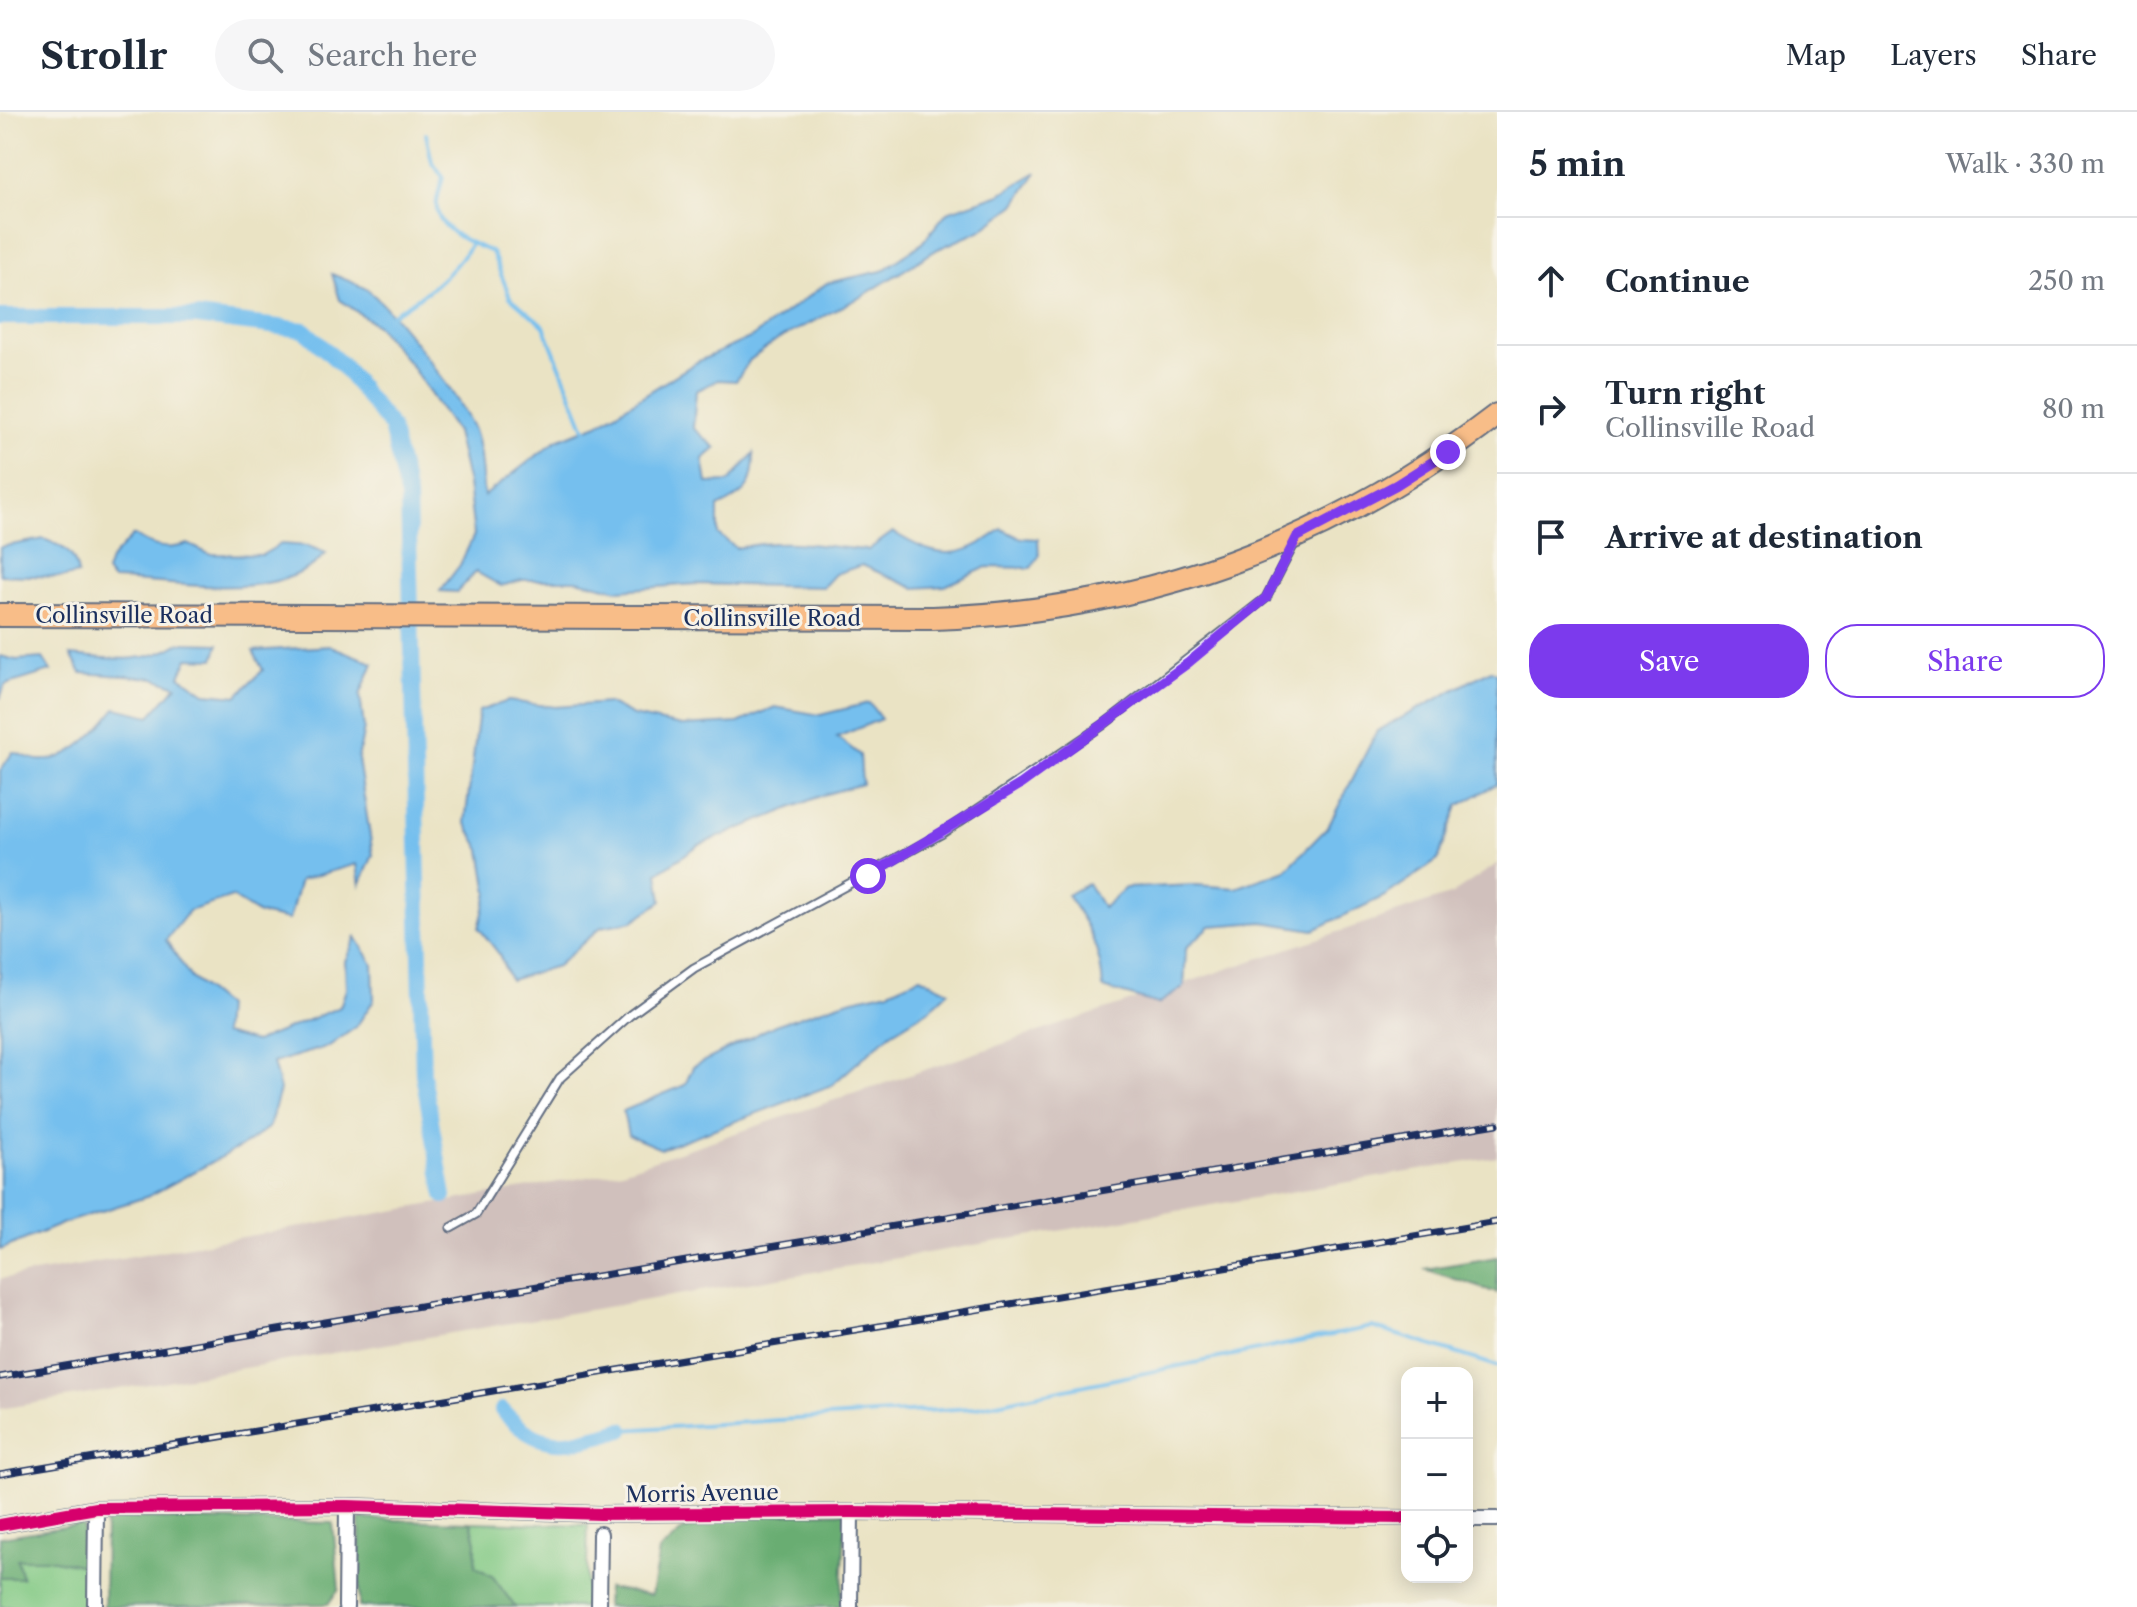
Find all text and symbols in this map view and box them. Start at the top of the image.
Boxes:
search box [215,19,775,91]
text: Strollr [40,32,167,79]
icon: search [243,33,287,77]
text: Search here [307,37,477,74]
text: Map [1786,38,1846,72]
text: Layers [1890,38,1977,72]
text: Share [2021,38,2097,72]
text: 5 min [1529,143,1626,185]
text: Walk · 330 m [1946,148,2105,180]
icon: ahead [1529,259,1573,303]
text: Continue [1605,263,1750,300]
text: 250 m [2028,265,2105,297]
text: Turn right [1605,375,1765,412]
icon: right [1529,387,1573,431]
text: 80 m [2042,393,2105,425]
text: Collinsville Road [1605,412,1815,444]
route end [1430,434,1466,470]
icon: arrive [1529,515,1573,559]
text: Arrive at destination [1605,519,1923,556]
street label: Collinsville Road [35,602,213,629]
street label: Collinsville Road [683,605,861,632]
button: Save [1529,624,1809,698]
button: Share [1825,624,2105,698]
route start [850,858,886,894]
map controls [1401,1367,1473,1583]
button: + [1401,1367,1473,1439]
button: − [1401,1439,1473,1511]
street label: Morris Avenue [625,1479,779,1508]
button: locate [1401,1511,1473,1583]

